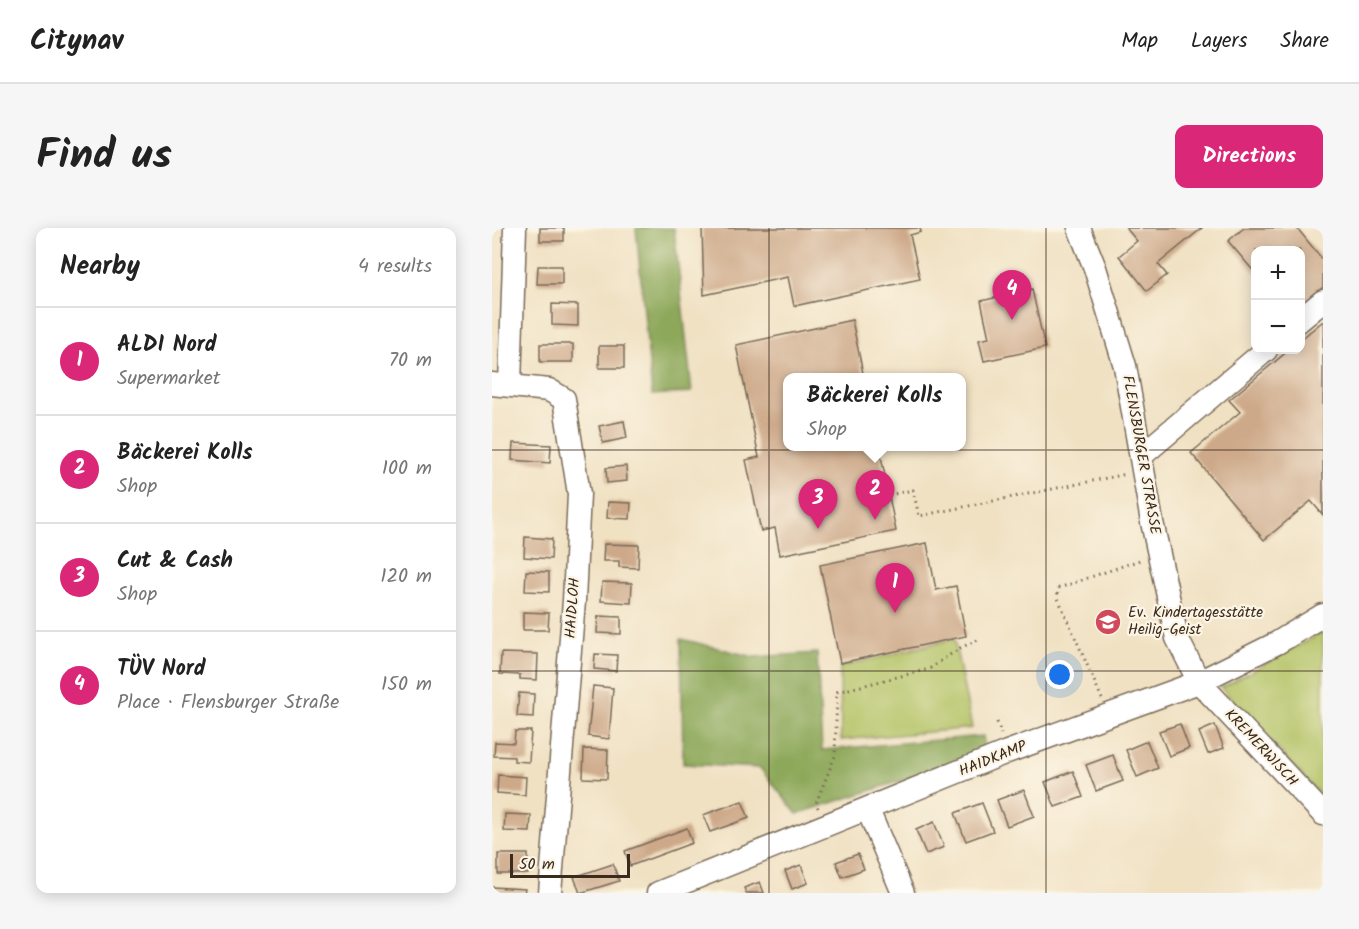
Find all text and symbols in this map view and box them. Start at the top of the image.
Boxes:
text: Citynav [30,19,123,64]
text: Map [1121,25,1158,58]
text: Layers [1191,25,1247,58]
text: Share [1280,25,1329,58]
text: Find us [36,123,172,190]
button: Directions [1175,125,1323,188]
text: Nearby [60,246,140,288]
map controls [1251,246,1305,354]
button: + [1251,246,1305,300]
text: 4 results [358,251,432,283]
pin: 4 [992,270,1032,320]
button: − [1251,300,1305,354]
text: ALDI Nord [117,328,217,363]
text: 1 [76,345,83,377]
text: 70 m [389,345,432,377]
text: Supermarket [117,363,220,395]
popup [783,373,966,451]
street label: FLENSBURGER STRASSE [1115,373,1167,538]
text: Bäckerei Kolls [807,379,942,414]
text: Shop [807,414,847,446]
text: Bäckerei Kolls [117,436,253,471]
text: 2 [74,453,85,485]
text: 100 m [382,453,432,485]
pin: 2 [856,470,895,520]
text: Shop [117,471,157,503]
pin: 3 [798,480,838,529]
text: Cut & Cash [117,544,233,579]
text: 3 [74,561,85,593]
text: 120 m [380,561,432,593]
pin: 1 [876,564,914,613]
street label: HAIDLOH [559,577,587,639]
text: Shop [117,579,157,611]
place label: Ev. Kindertagesstätte Heilig-Geist [1128,601,1263,642]
school or university icon: Ev. Kindertagesstätte Heilig-Geist [1093,607,1123,637]
text: TÜV Nord [117,652,206,687]
your location [1045,660,1074,689]
text: 4 [74,669,85,701]
text: 150 m [381,669,432,701]
text: Place · Flensburger Straße [117,687,339,719]
street label: KREMERWISCH [1218,704,1304,792]
street label: HAIDKAMP [955,734,1031,784]
scale bar [510,851,630,878]
text: 50 m [519,852,555,877]

